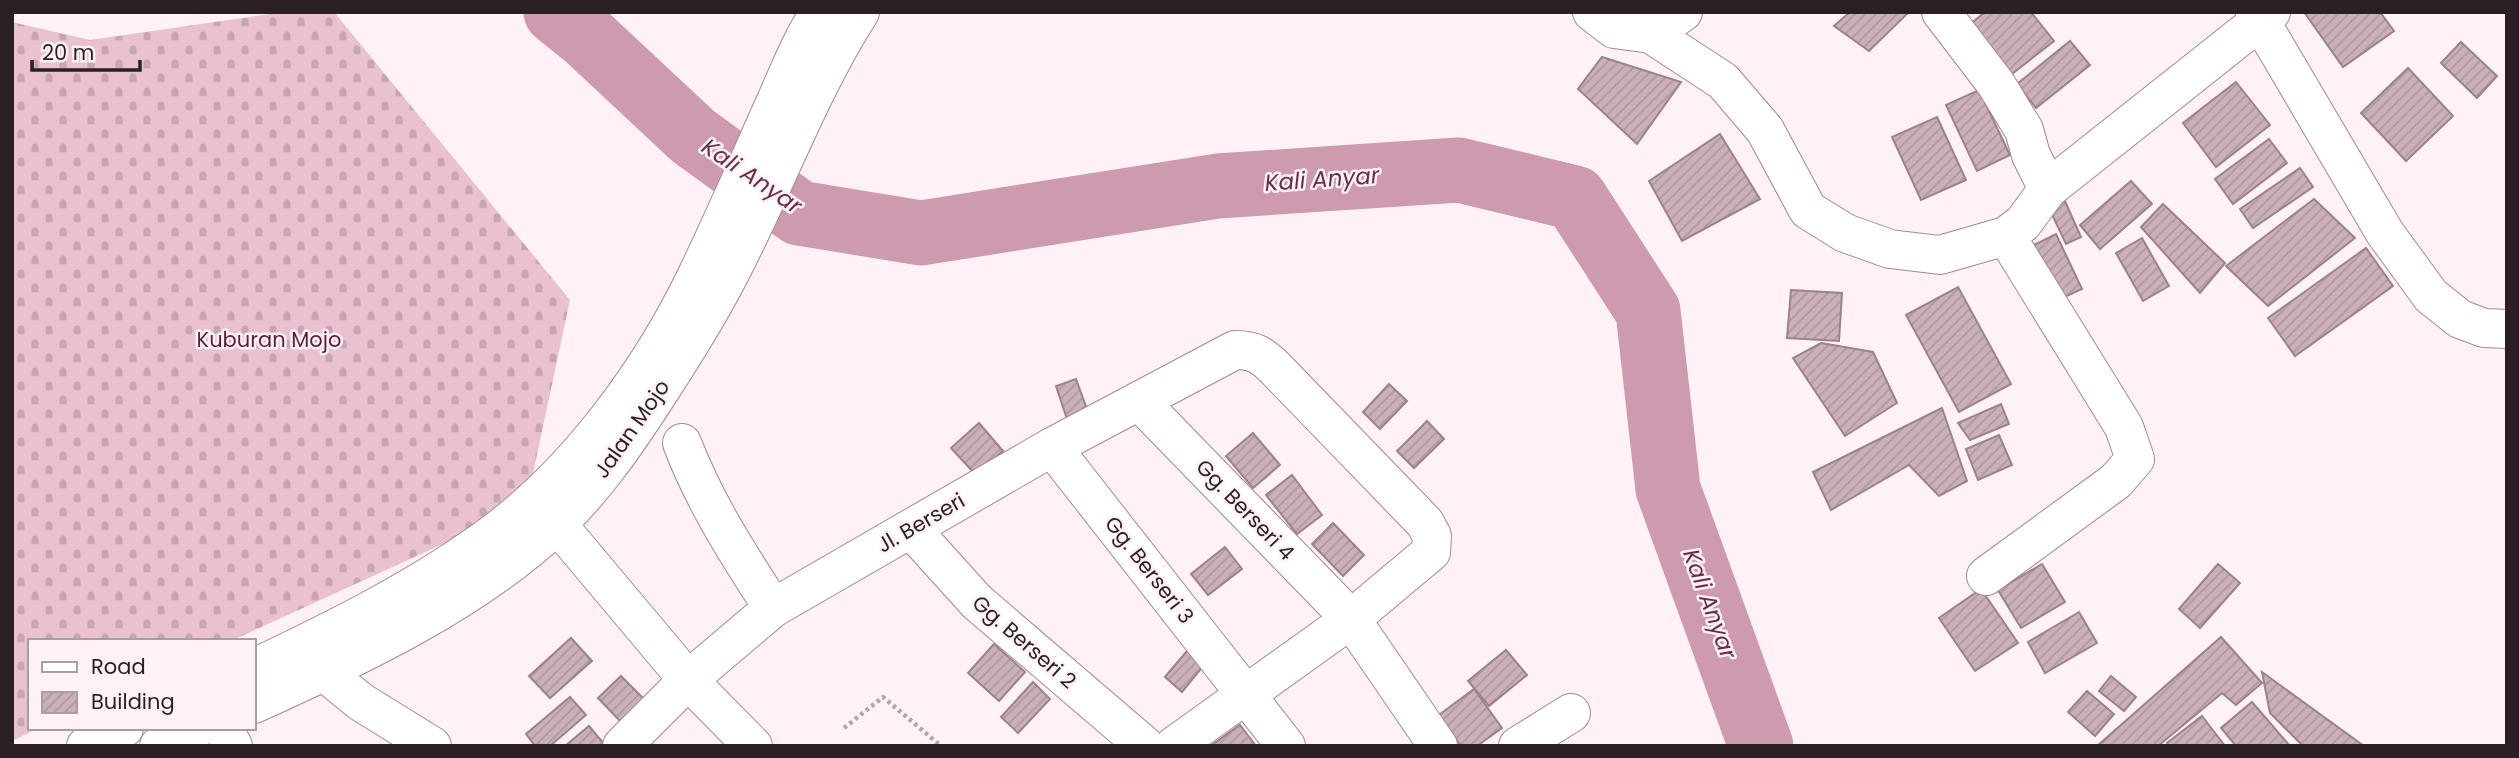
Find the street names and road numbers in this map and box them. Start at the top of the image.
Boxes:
street label: Jalan Mojo [587,374,676,484]
street label: Gg. Berseri 4 [1190,453,1301,567]
street label: Jl. Berseri [871,486,970,559]
street label: Gg. Berseri 3 [1098,510,1201,630]
street label: Gg. Berseri 2 [966,588,1083,695]

